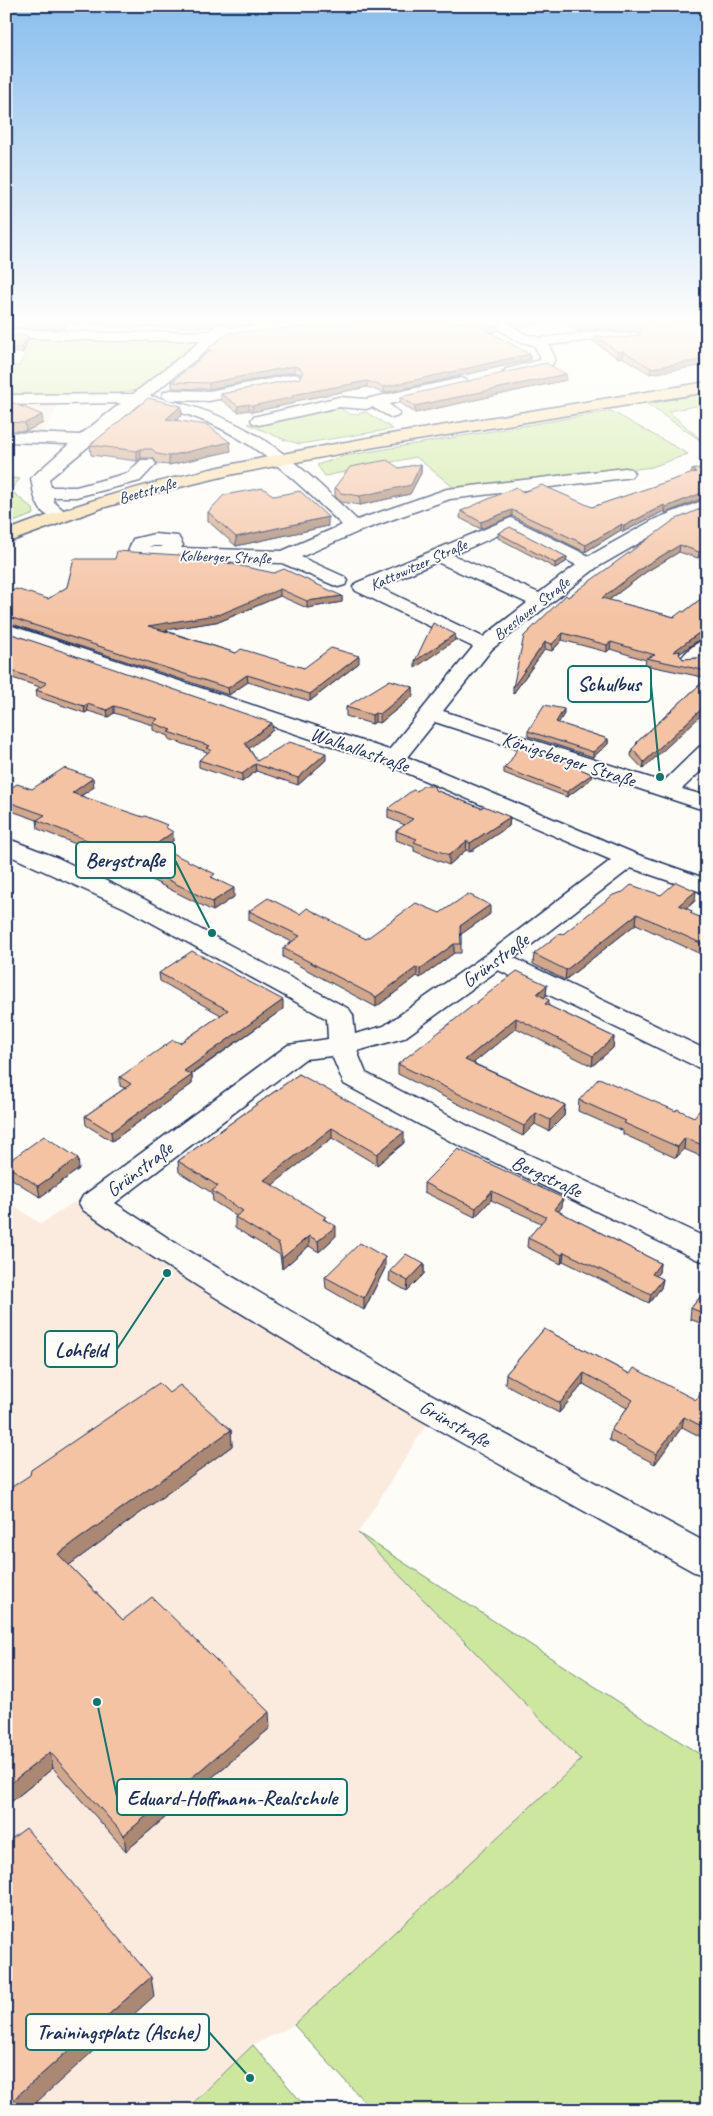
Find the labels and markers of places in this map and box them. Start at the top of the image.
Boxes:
callout: Schulbus [568,666,651,702]
callout: Bergstraße [76,842,175,878]
callout: Lohfeld [45,1331,117,1367]
callout: Eduard-Hoffmann-Realschule [117,1779,347,1815]
callout: Trainingsplatz (Asche) [26,2014,209,2050]

